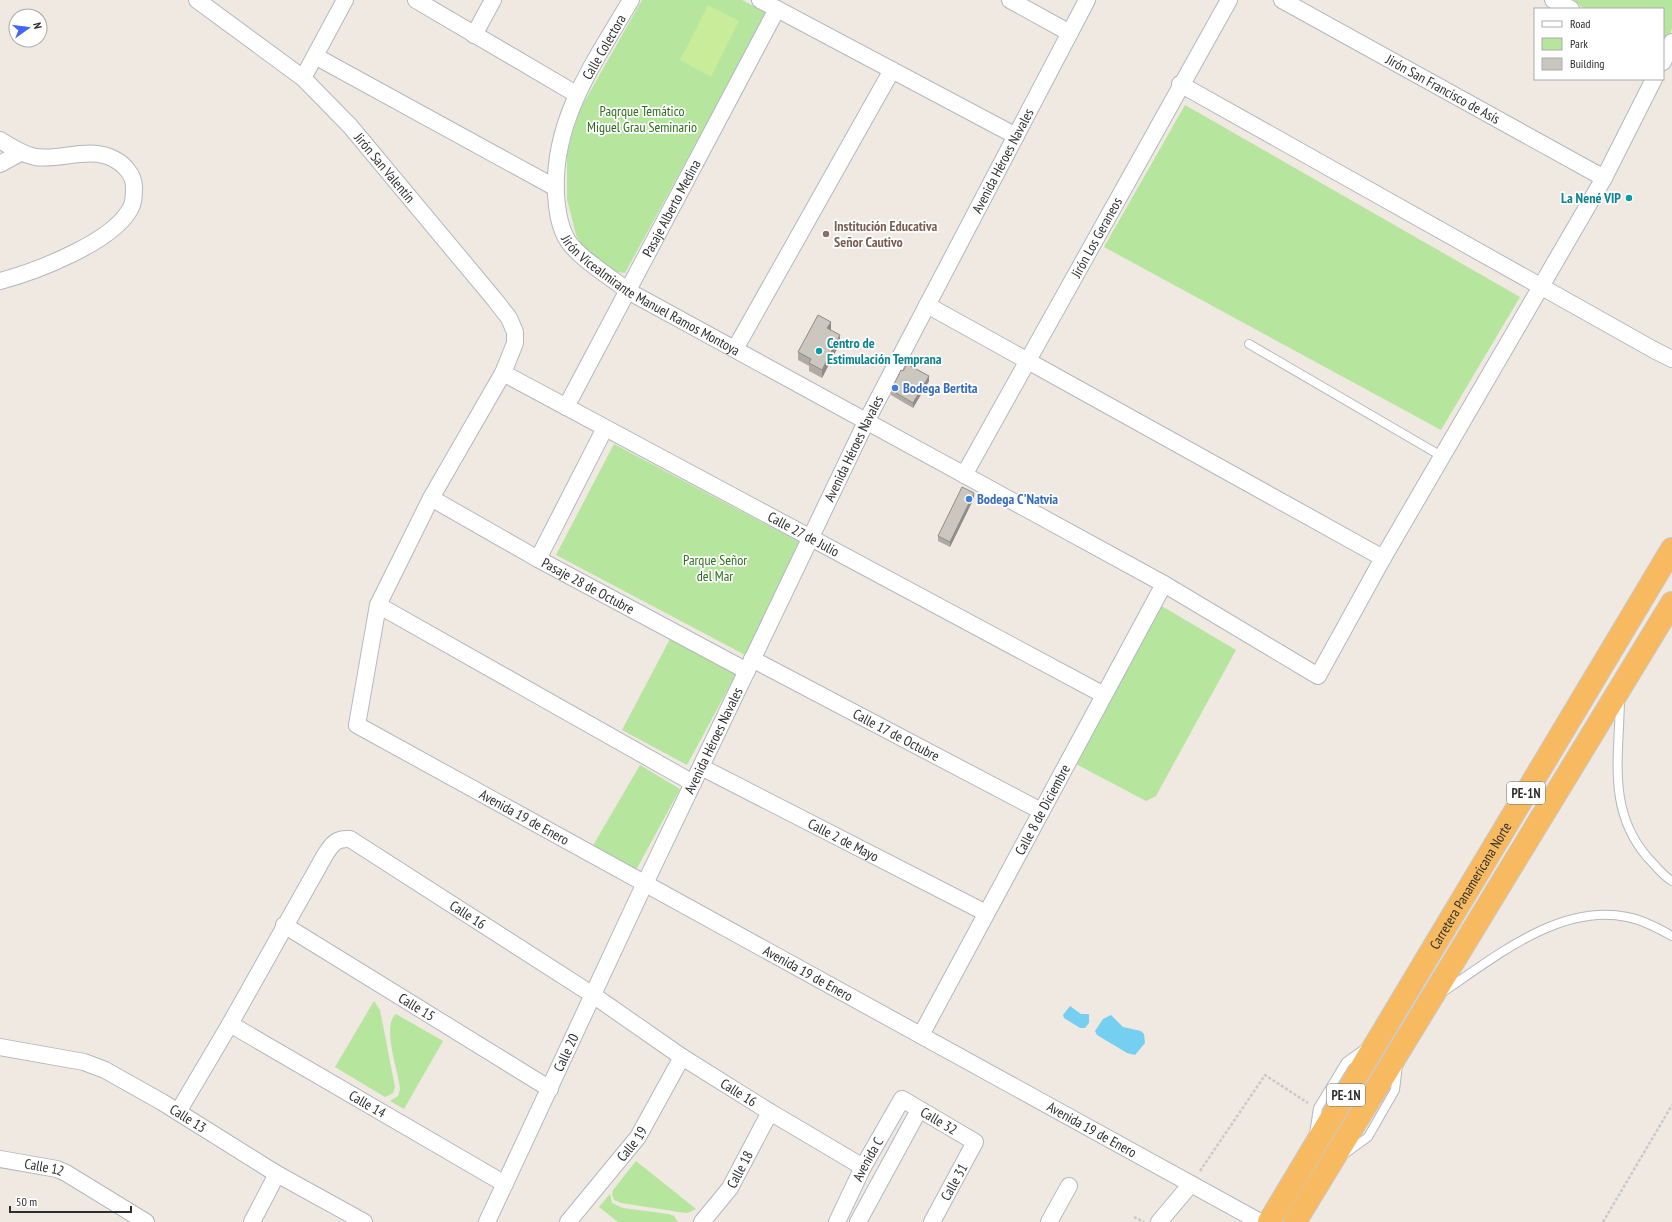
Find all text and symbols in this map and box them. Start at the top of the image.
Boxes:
north arrow [8,8,48,48]
legend [1534,8,1664,80]
street label: Calle Colectora [578,11,630,83]
text: Road [1570,16,1590,31]
text: N [30,21,45,30]
text: Park [1570,36,1588,51]
street label: Jirón San Francisco de Asís [1382,50,1504,128]
text: Building [1570,56,1605,71]
park label: Paqrque Temático Miguel Grau Seminario [587,102,697,136]
street label: Avenida Héroes Navales [968,105,1038,216]
street label: Jirón San Valentín [350,128,419,206]
street label: Pasaje Alberto Medina [638,156,705,260]
place label: La Nené VIP [1561,189,1621,207]
marker: La Nené VIP [1624,193,1634,203]
street label: Jirón Los Geraneos [1066,194,1126,282]
place label: Institución Educativa Señor Cautivo [834,217,937,251]
marker: Institución Educativa Señor Cautivo [821,229,831,239]
street label: Jirón Vicealmirante Manuel Ramos Montoya [557,231,743,359]
place label: Centro de Estimulación Temprana [827,334,942,368]
marker: Centro de Estimulación Temprana [814,346,824,356]
place label: Bodega Bertita [903,379,978,397]
marker: Bodega Bertita [890,383,900,393]
street label: Avenida Héroes Navales [820,392,887,505]
place label: Bodega C'Natvia [977,490,1058,508]
marker: Bodega C'Natvia [964,494,974,504]
street label: Calle 27 de Julio [765,508,843,561]
park label: Parque Señor del Mar [683,551,747,585]
street label: Pasaje 28 de Octubre [539,554,638,618]
street label: Avenida Héroes Navales [680,684,747,797]
street label: Calle 17 de Octubre [850,705,943,765]
street label: Calle 8 de Diciembre [1011,761,1074,858]
road number: PE-1N [1507,782,1545,804]
street label: Avenida 19 de Enero [476,785,572,849]
street label: Calle 2 de Mayo [805,814,882,866]
street label: Carretera Panamericana Norte [1425,819,1515,953]
street label: Calle 16 [446,896,489,933]
street label: Avenida 19 de Enero [760,941,856,1005]
street label: Calle 15 [395,989,438,1025]
street label: Calle 20 [549,1031,583,1074]
street label: Calle 16 [717,1074,760,1111]
road number: PE-1N [1327,1084,1365,1106]
street label: Calle 14 [346,1086,390,1122]
street label: Avenida 19 de Enero [1044,1098,1140,1161]
street label: Calle 13 [167,1100,210,1137]
street label: Calle 32 [917,1103,961,1139]
street label: Calle 19 [613,1123,651,1165]
street label: Avenida C [849,1133,888,1184]
street label: Calle 18 [723,1148,757,1191]
street label: Calle 12 [23,1154,67,1180]
street label: Calle 31 [937,1160,971,1204]
scale bar [10,1188,131,1214]
text: 50 m [16,1194,37,1209]

